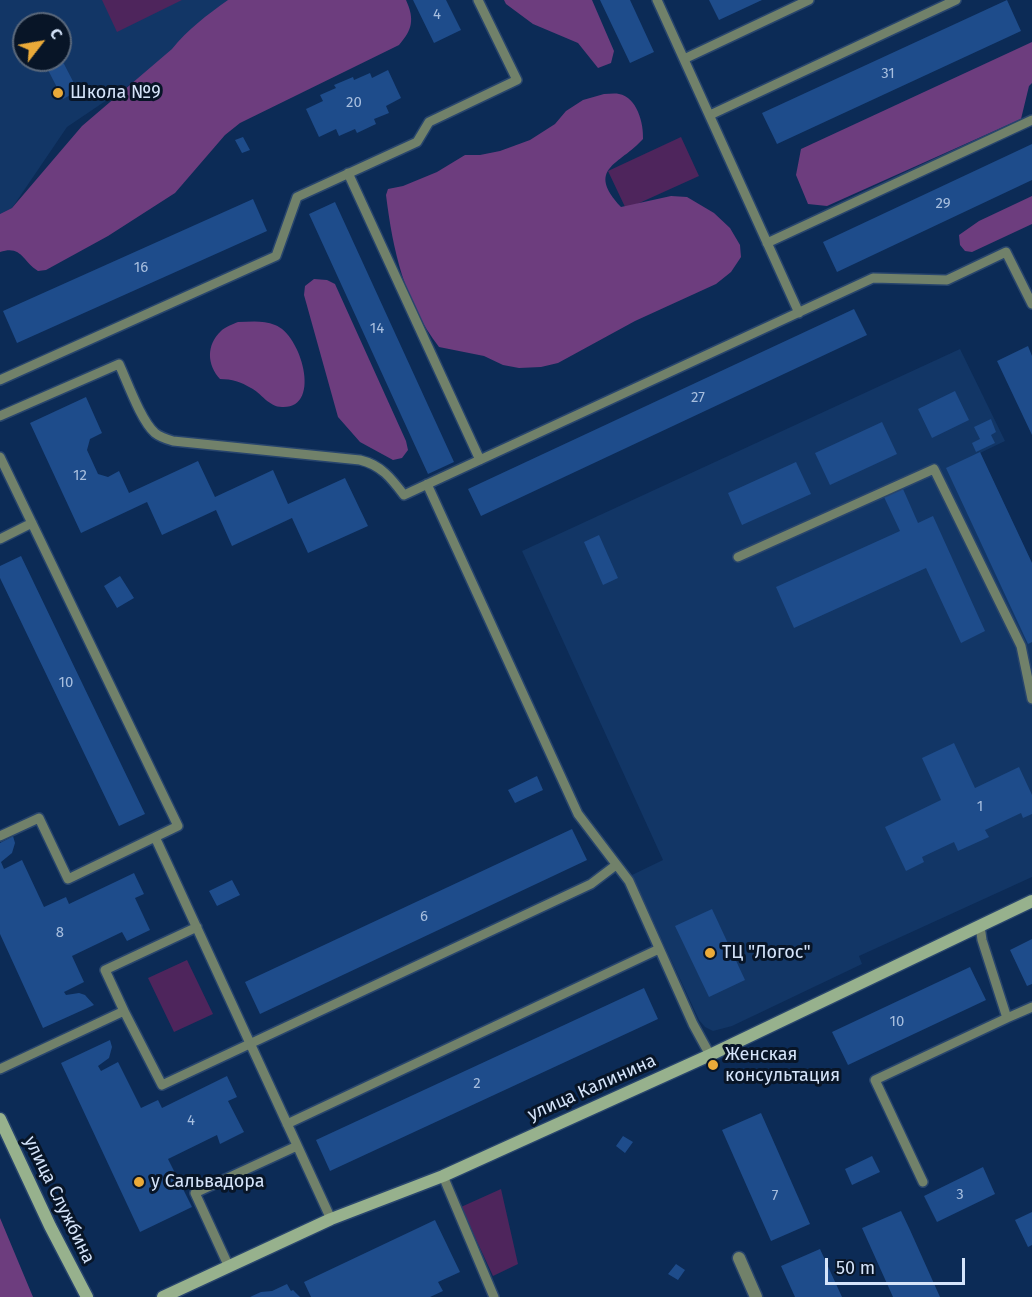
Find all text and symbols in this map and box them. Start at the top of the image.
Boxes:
house number: 4 [433,6,441,24]
north arrow [12,12,72,72]
text: С [46,25,67,42]
house number: 31 [881,65,895,83]
place label: Школа №9 [70,82,161,104]
marker: Школа №9 [51,86,65,100]
house number: 20 [346,94,362,112]
house number: 29 [935,195,951,213]
house number: 16 [134,259,148,277]
house number: 14 [370,320,384,338]
house number: 27 [691,389,705,407]
house number: 12 [73,467,87,485]
house number: 10 [59,674,73,692]
house number: 1 [977,798,983,816]
house number: 6 [420,908,428,926]
house number: 8 [56,924,64,942]
place label: ТЦ "Логос" [722,942,811,964]
marker: ТЦ "Логос" [703,946,717,960]
house number: 10 [890,1013,904,1031]
place label: Женская консультация [725,1044,840,1086]
street label: улица Калинина [524,1050,660,1126]
marker: Женская консультация [706,1058,720,1072]
house number: 2 [473,1075,481,1093]
house number: 4 [187,1112,195,1130]
street label: улица Службина [19,1133,99,1267]
place label: у Сальвадора [151,1171,265,1193]
marker: у Сальвадора [132,1175,146,1189]
house number: 3 [956,1186,964,1204]
house number: 7 [772,1187,778,1205]
scale bar [828,1246,968,1284]
text: 50 m [836,1257,875,1279]

